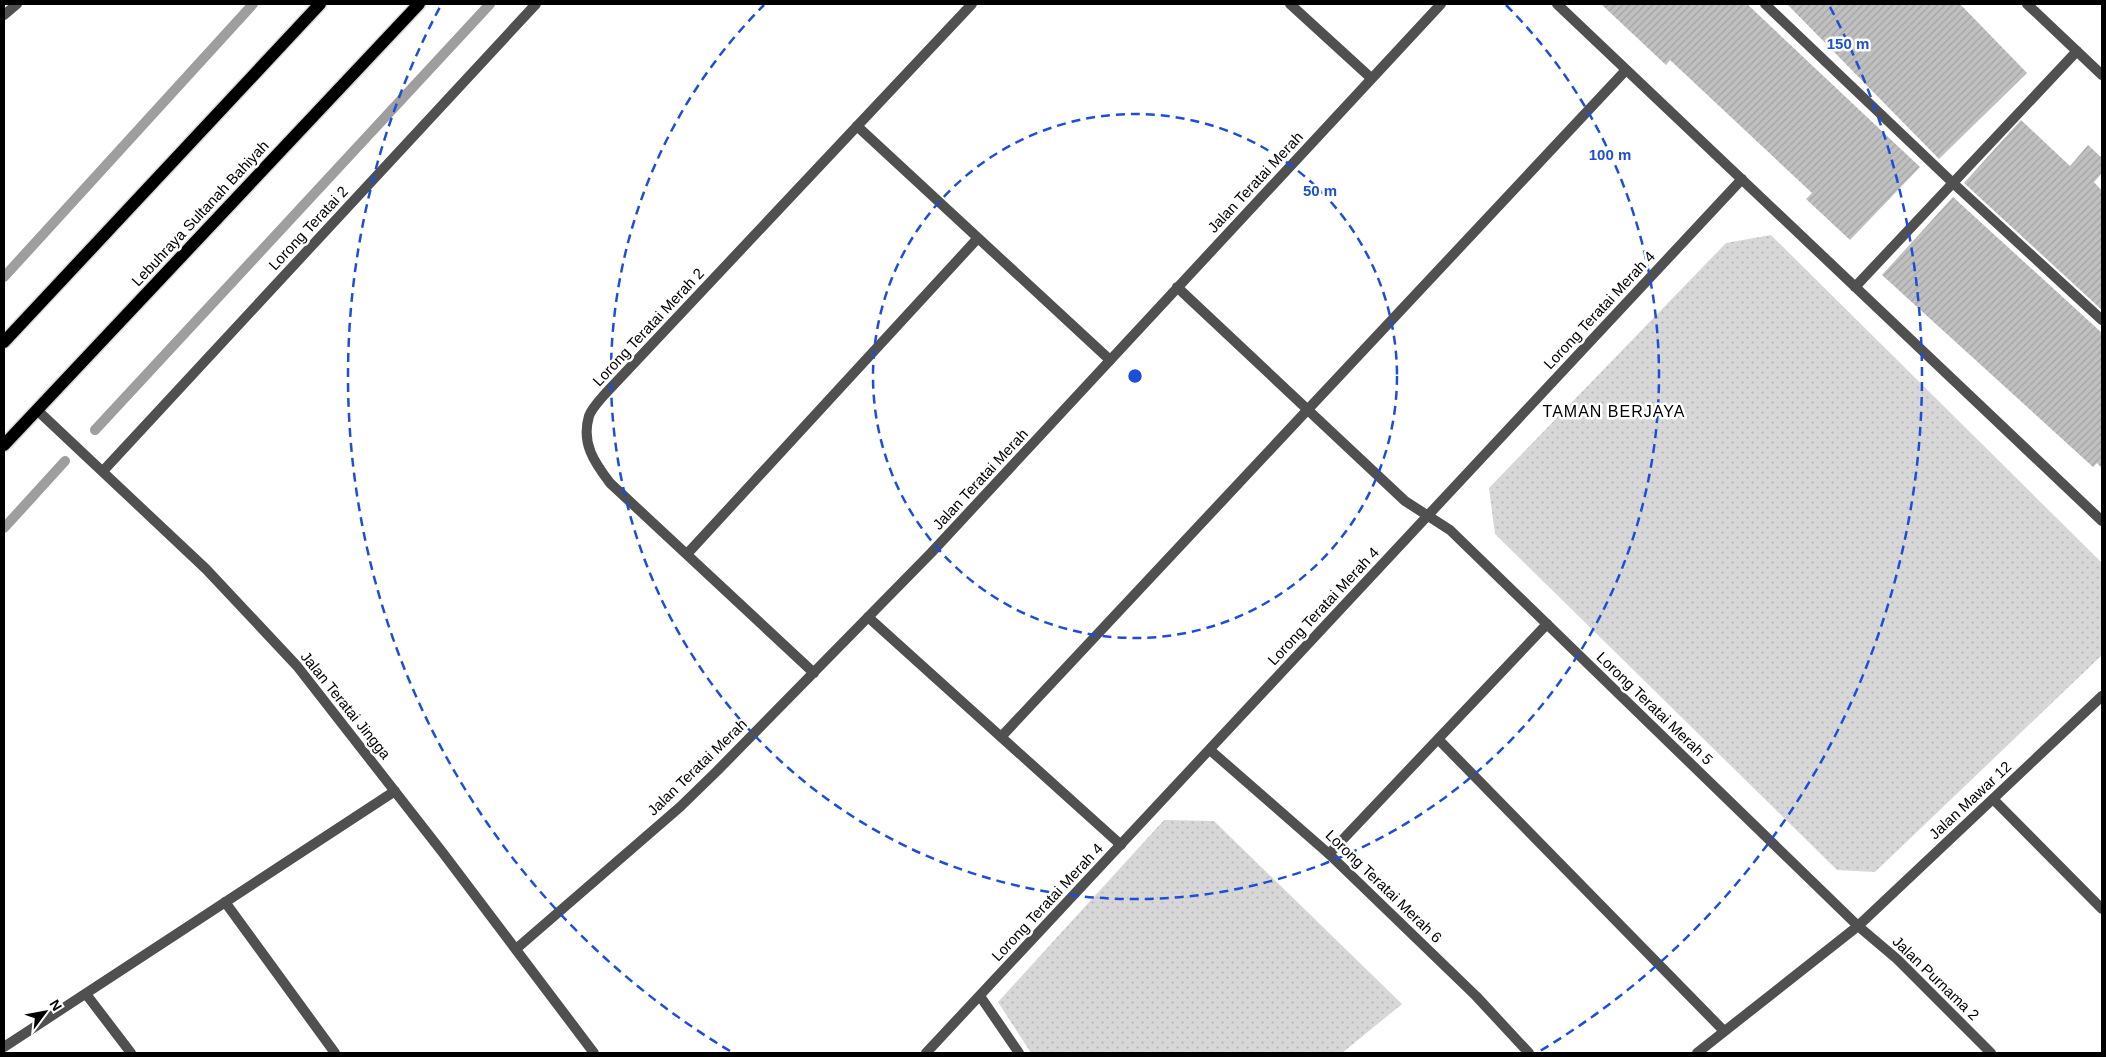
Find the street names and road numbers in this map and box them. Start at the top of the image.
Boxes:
street label: Jalan Teratai Merah [1204,128,1306,236]
street label: Lebuhraya Sultanah Bahiyah [128,137,272,289]
street label: Lorong Teratai 2 [265,183,351,273]
street label: Lorong Teratai Merah 4 [1540,248,1658,372]
street label: Lorong Teratai Merah 2 [589,265,707,389]
street label: Jalan Teratai Merah [929,425,1031,533]
street label: Lorong Teratai Merah 4 [1264,544,1382,668]
street label: Jalan Teratai Jingga [297,648,395,763]
street label: Lorong Teratai Merah 5 [1593,648,1717,768]
street label: Jalan Teratai Merah [644,715,750,819]
street label: Jalan Mawar 12 [1925,758,2015,842]
street label: Lorong Teratai Merah 6 [1322,826,1446,946]
street label: Lorong Teratai Merah 4 [988,840,1106,964]
street label: Jalan Purnama 2 [1889,932,1983,1024]

